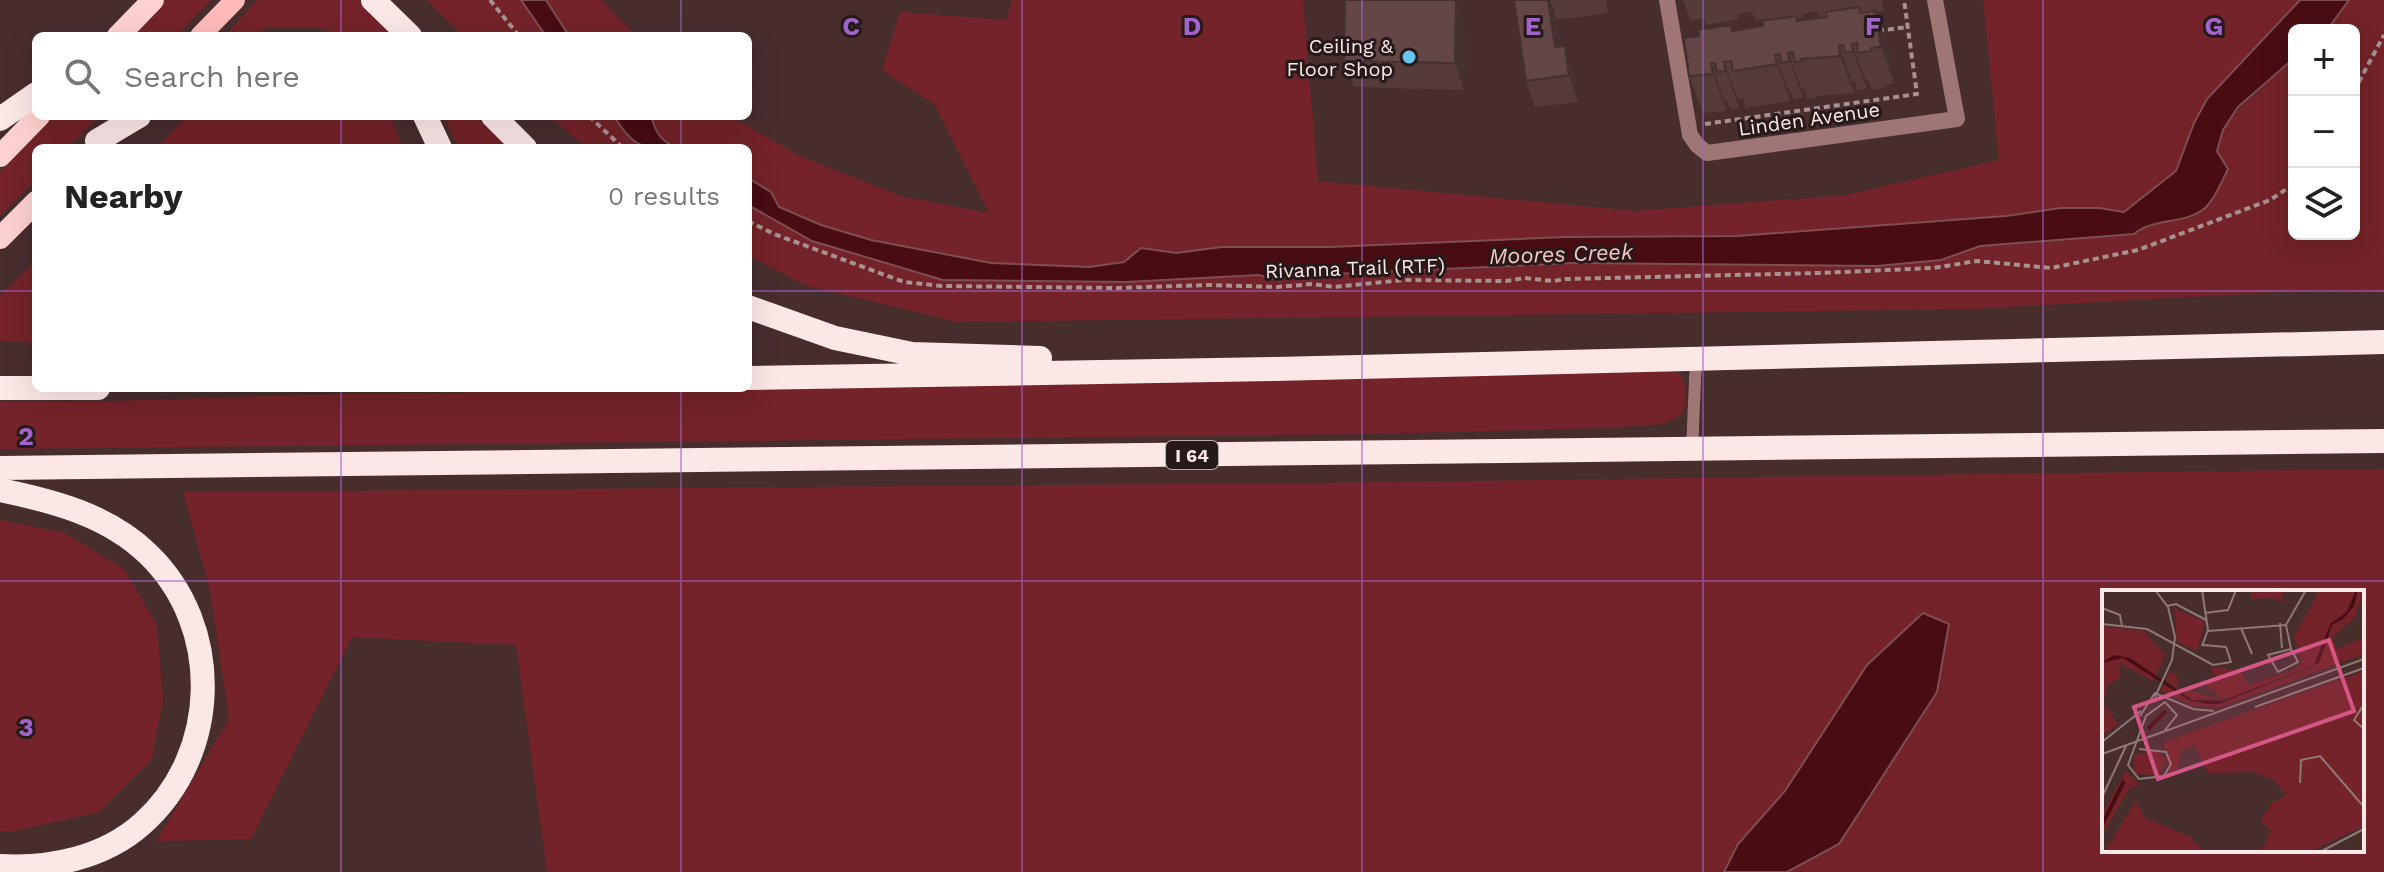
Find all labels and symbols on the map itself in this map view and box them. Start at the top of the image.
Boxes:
text: C [842,11,860,41]
text: D [1183,11,1201,41]
text: E [1525,11,1541,41]
text: F [1865,11,1881,41]
text: G [2205,11,2223,41]
place label: Ceiling & Floor Shop [1286,34,1394,81]
marker: Ceiling & Floor Shop [1400,48,1418,66]
street label: Linden Avenue [1737,97,1881,141]
water label: Moores Creek [1489,239,1634,269]
street label: Rivanna Trail (RTF) [1265,253,1445,283]
text: 2 [18,421,34,451]
road number: I 64 [1166,441,1218,469]
inset map [2102,590,2364,852]
text: 3 [18,712,34,742]

